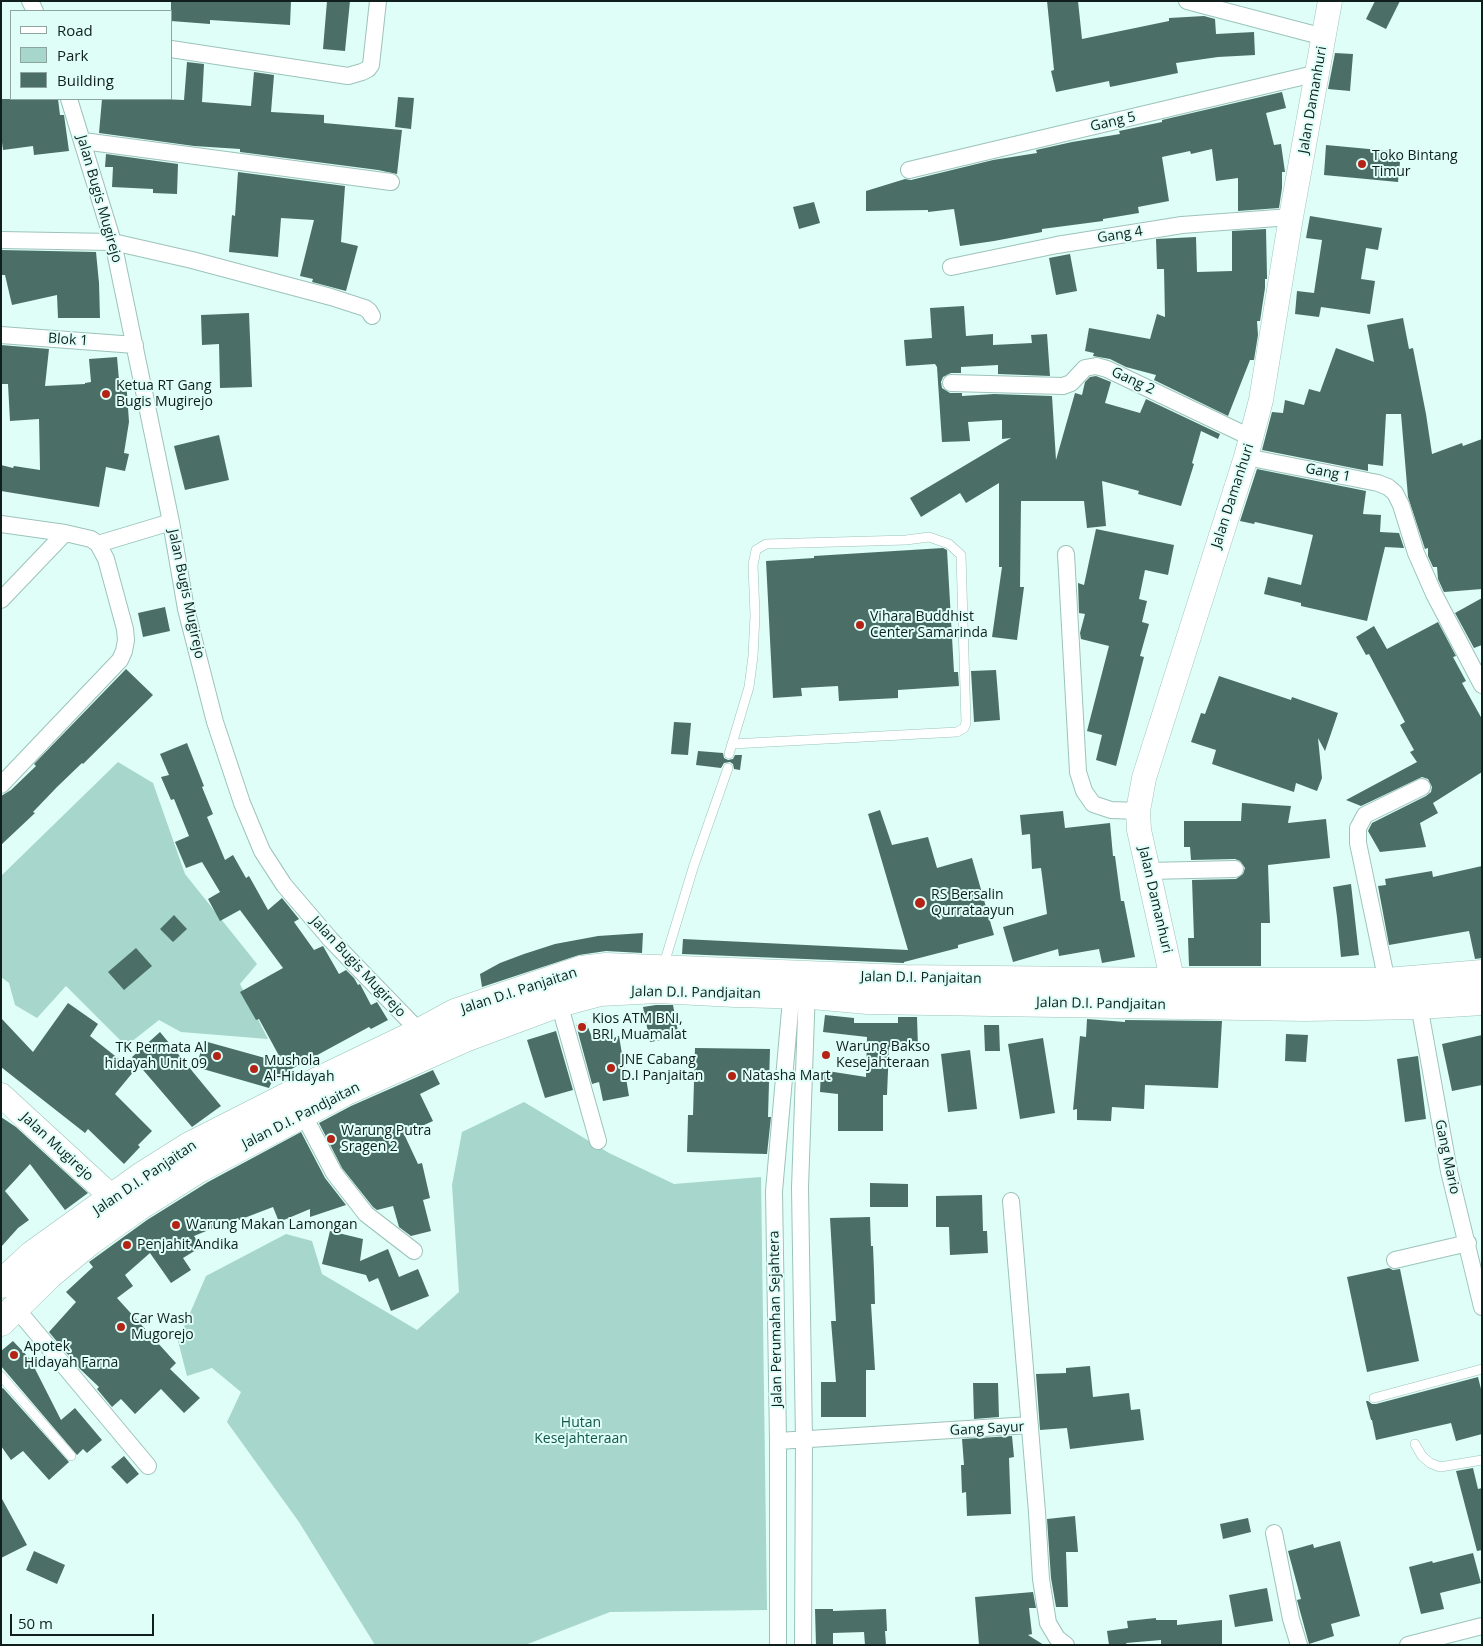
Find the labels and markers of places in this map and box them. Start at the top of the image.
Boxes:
place label: Toko Bintang Timur [1372,148,1458,180]
marker: Toko Bintang Timur [1356,158,1368,170]
place label: Ketua RT Gang Bugis Mugirejo [116,378,213,411]
marker: Ketua RT Gang Bugis Mugirejo [100,388,112,400]
place label: Vihara Buddhist Center Samarinda [870,609,988,642]
marker: Vihara Buddhist Center Samarinda [854,619,866,631]
place label: RS Bersalin Qurrataayun [931,887,1014,920]
marker: RS Bersalin Qurrataayun [913,896,927,910]
place label: Kios ATM BNI, BRI, Muamalat [592,1011,687,1044]
marker: Kios ATM BNI, BRI, Muamalat [576,1021,588,1033]
place label: Warung Bakso Kesejahteraan [836,1039,930,1072]
place label: TK Permata Al hidayah Unit 09 [105,1040,207,1072]
marker: Warung Bakso Kesejahteraan [820,1049,832,1061]
marker: TK Permata Al hidayah Unit 09 [211,1050,223,1062]
place label: JNE Cabang D.I Panjaitan [621,1052,703,1084]
place label: Mushola Al-Hidayah [264,1053,334,1086]
marker: JNE Cabang D.I Panjaitan [605,1062,617,1074]
marker: Mushola Al-Hidayah [248,1063,260,1075]
place label: Natasha Mart [742,1068,831,1084]
marker: Natasha Mart [726,1070,738,1082]
place label: Warung Putra Sragen 2 [341,1123,431,1156]
marker: Warung Putra Sragen 2 [325,1133,337,1145]
place label: Warung Makan Lamongan [186,1217,358,1233]
marker: Warung Makan Lamongan [170,1219,182,1231]
place label: Penjahit Andika [137,1237,239,1253]
marker: Penjahit Andika [121,1239,133,1251]
place label: Car Wash Mugorejo [131,1311,194,1344]
marker: Car Wash Mugorejo [115,1321,127,1333]
place label: Apotek Hidayah Farna [24,1339,118,1371]
marker: Apotek Hidayah Farna [8,1349,20,1361]

